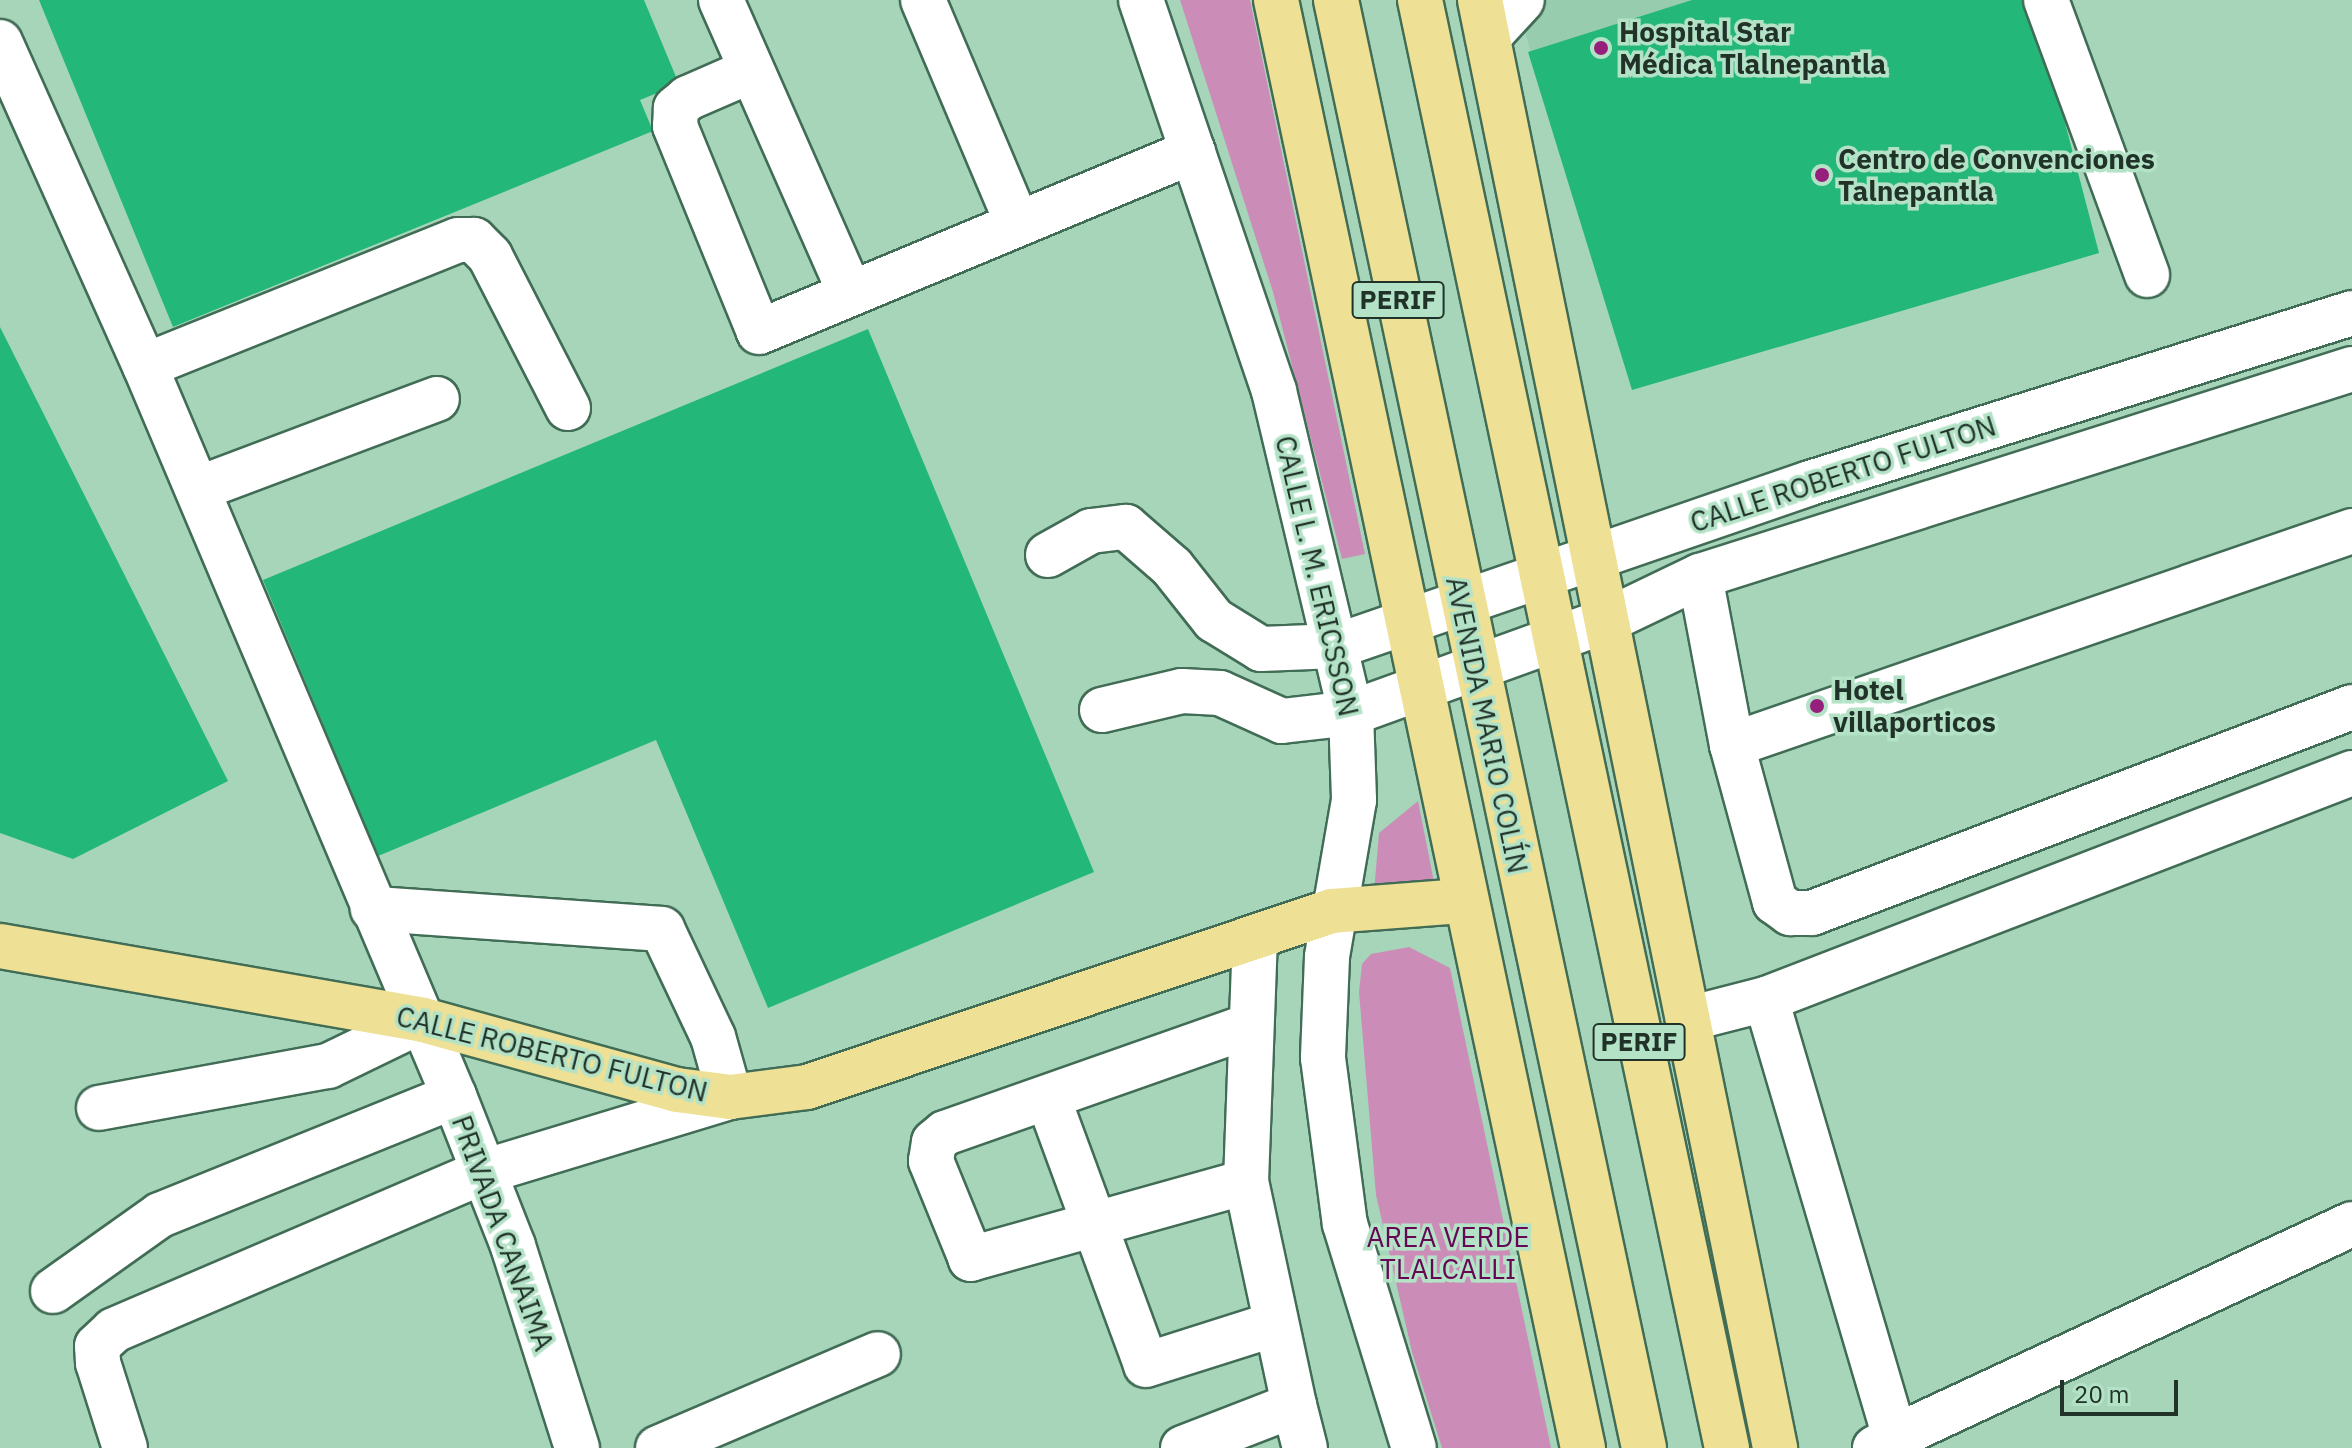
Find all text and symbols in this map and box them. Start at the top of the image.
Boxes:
place label: Hospital Star Médica Tlalnepantla [1619,15,1886,81]
marker: Hospital Star Médica Tlalnepantla [1590,37,1612,59]
place label: Centro de Convenciones Talnepantla [1838,142,2155,208]
marker: Centro de Convenciones Talnepantla [1813,166,1831,184]
road number: PERIF [1350,278,1446,322]
street label: CALLE ROBERTO FULTON [1686,409,2000,539]
street label: CALLE L. M. ERICSSON [1268,432,1366,720]
street label: AVENIDA MARIO COLÍN [1439,574,1535,876]
place label: Hotel villaporticos [1833,673,1996,739]
marker: Hotel villaporticos [1808,697,1826,715]
street label: CALLE ROBERTO FULTON [393,999,711,1109]
road number: PERIF [1591,1020,1687,1064]
street label: PRIVADA CANAIMA [445,1111,561,1355]
park label: AREA VERDE TLALCALLI [1366,1220,1530,1286]
scale bar [2064,1364,2182,1414]
text: 20 m [2074,1378,2129,1410]

